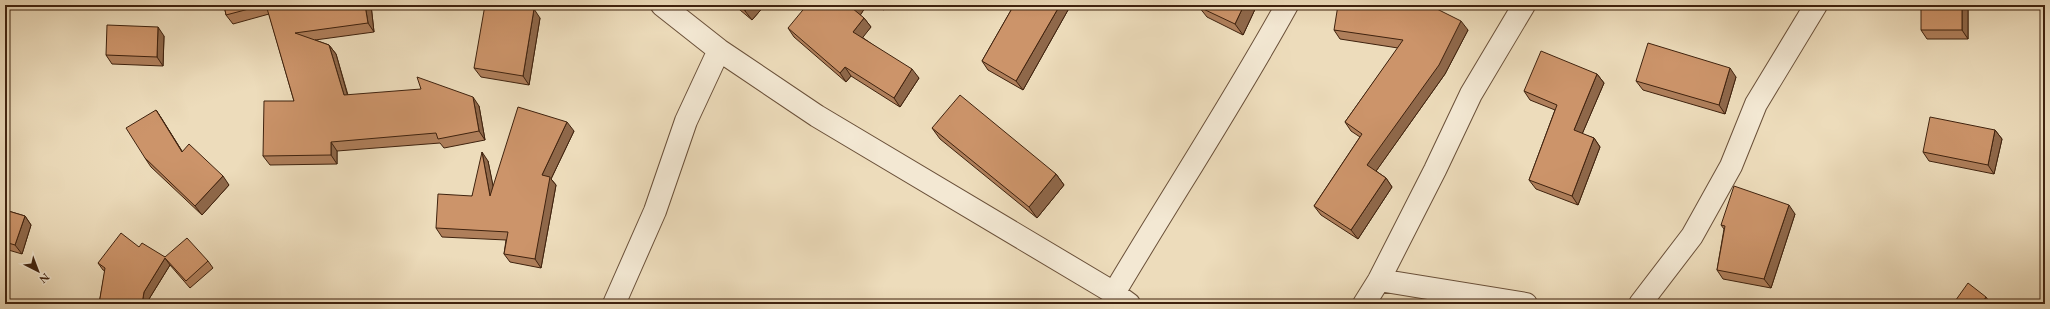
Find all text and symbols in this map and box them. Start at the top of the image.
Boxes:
north arrow [18,251,58,291]
text: N [37,270,53,287]

